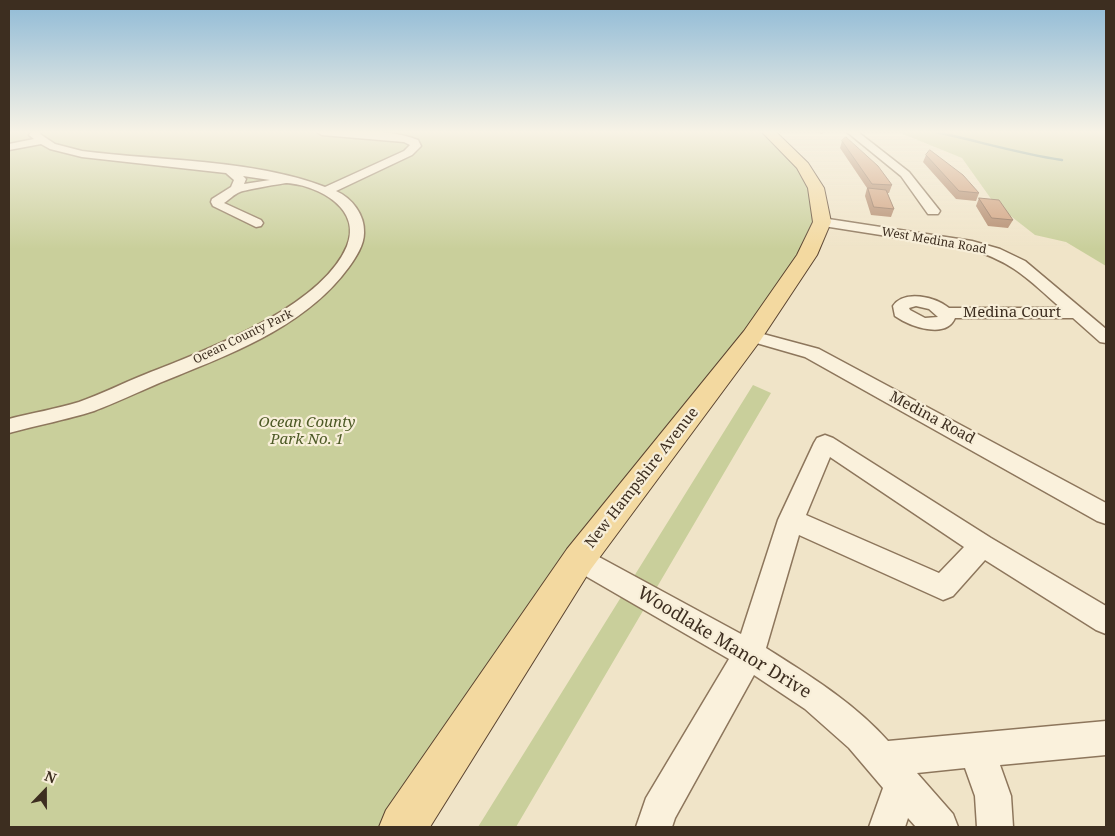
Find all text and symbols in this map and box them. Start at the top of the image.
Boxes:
street label: West Medina Road [880,225,988,257]
street label: Medina Court [963,304,1061,322]
street label: Ocean County Park [191,307,295,367]
street label: Medina Road [886,388,978,448]
street label: New Hampshire Avenue [581,404,703,552]
park label: Ocean County Park No. 1 [259,414,355,449]
street label: Woodlake Manor Drive [633,582,815,704]
north arrow [20,766,70,816]
text: N [42,766,59,788]

